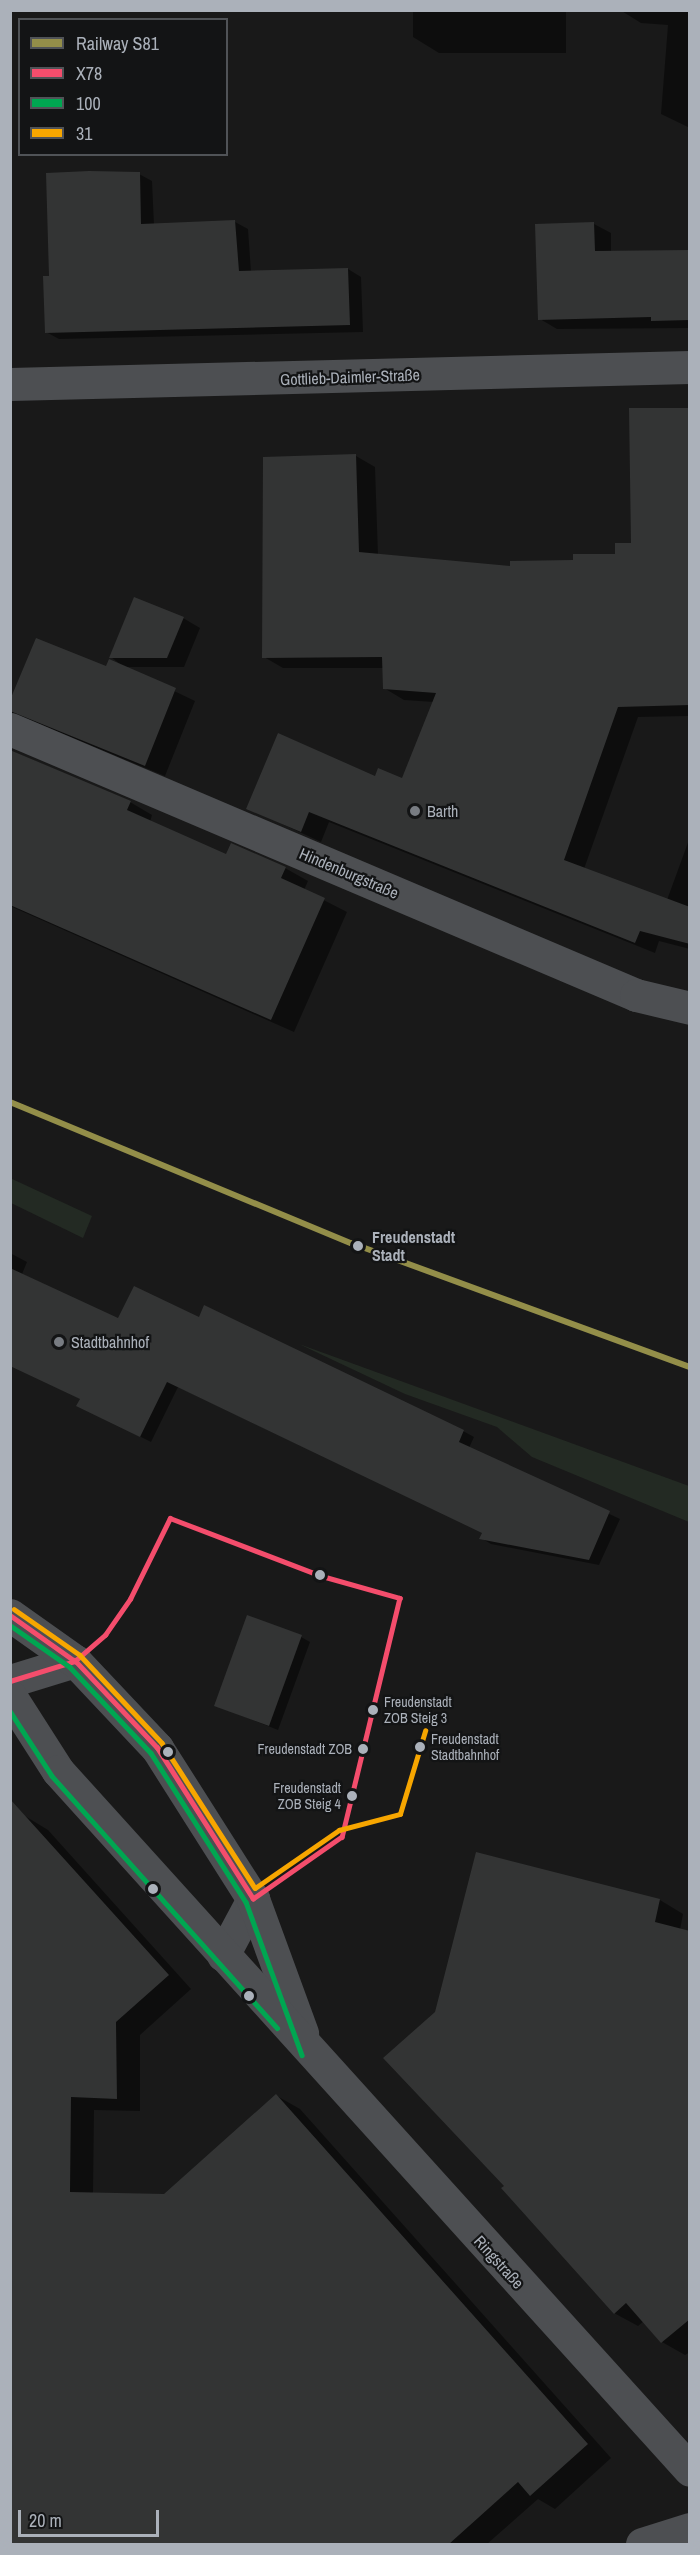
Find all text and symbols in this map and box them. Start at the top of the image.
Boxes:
legend [18,18,228,156]
text: Railway S81 [76,31,159,56]
text: X78 [76,61,102,86]
text: 100 [76,91,101,116]
text: 31 [76,121,92,146]
street label: Gottlieb-Daimler-Straße [280,365,420,389]
place label: Barth [427,801,458,821]
marker: Barth [408,804,422,818]
street label: Hindenburgstraße [297,844,401,902]
place label: Freudenstadt Stadt [372,1227,455,1265]
marker: Freudenstadt Stadt [349,1237,367,1255]
place label: Stadtbahnhof [71,1332,149,1352]
marker: Stadtbahnhof [52,1335,66,1349]
unlabelled marker [314,1569,326,1581]
place label: Freudenstadt ZOB Steig 3 [384,1694,452,1726]
marker: Freudenstadt ZOB Steig 3 [367,1704,379,1716]
place label: Freudenstadt Stadtbahnhof [431,1731,499,1763]
place label: Freudenstadt ZOB [258,1741,352,1757]
marker: Freudenstadt Stadtbahnhof [414,1741,426,1753]
marker: Freudenstadt ZOB [357,1743,369,1755]
unlabelled marker [162,1746,174,1758]
place label: Freudenstadt ZOB Steig 4 [273,1780,341,1812]
marker: Freudenstadt ZOB Steig 4 [346,1790,358,1802]
unlabelled marker [147,1883,159,1895]
unlabelled marker [243,1990,255,2002]
street label: Ringstraße [470,2231,528,2293]
scale bar [21,2498,162,2536]
text: 20 m [29,2508,62,2533]

